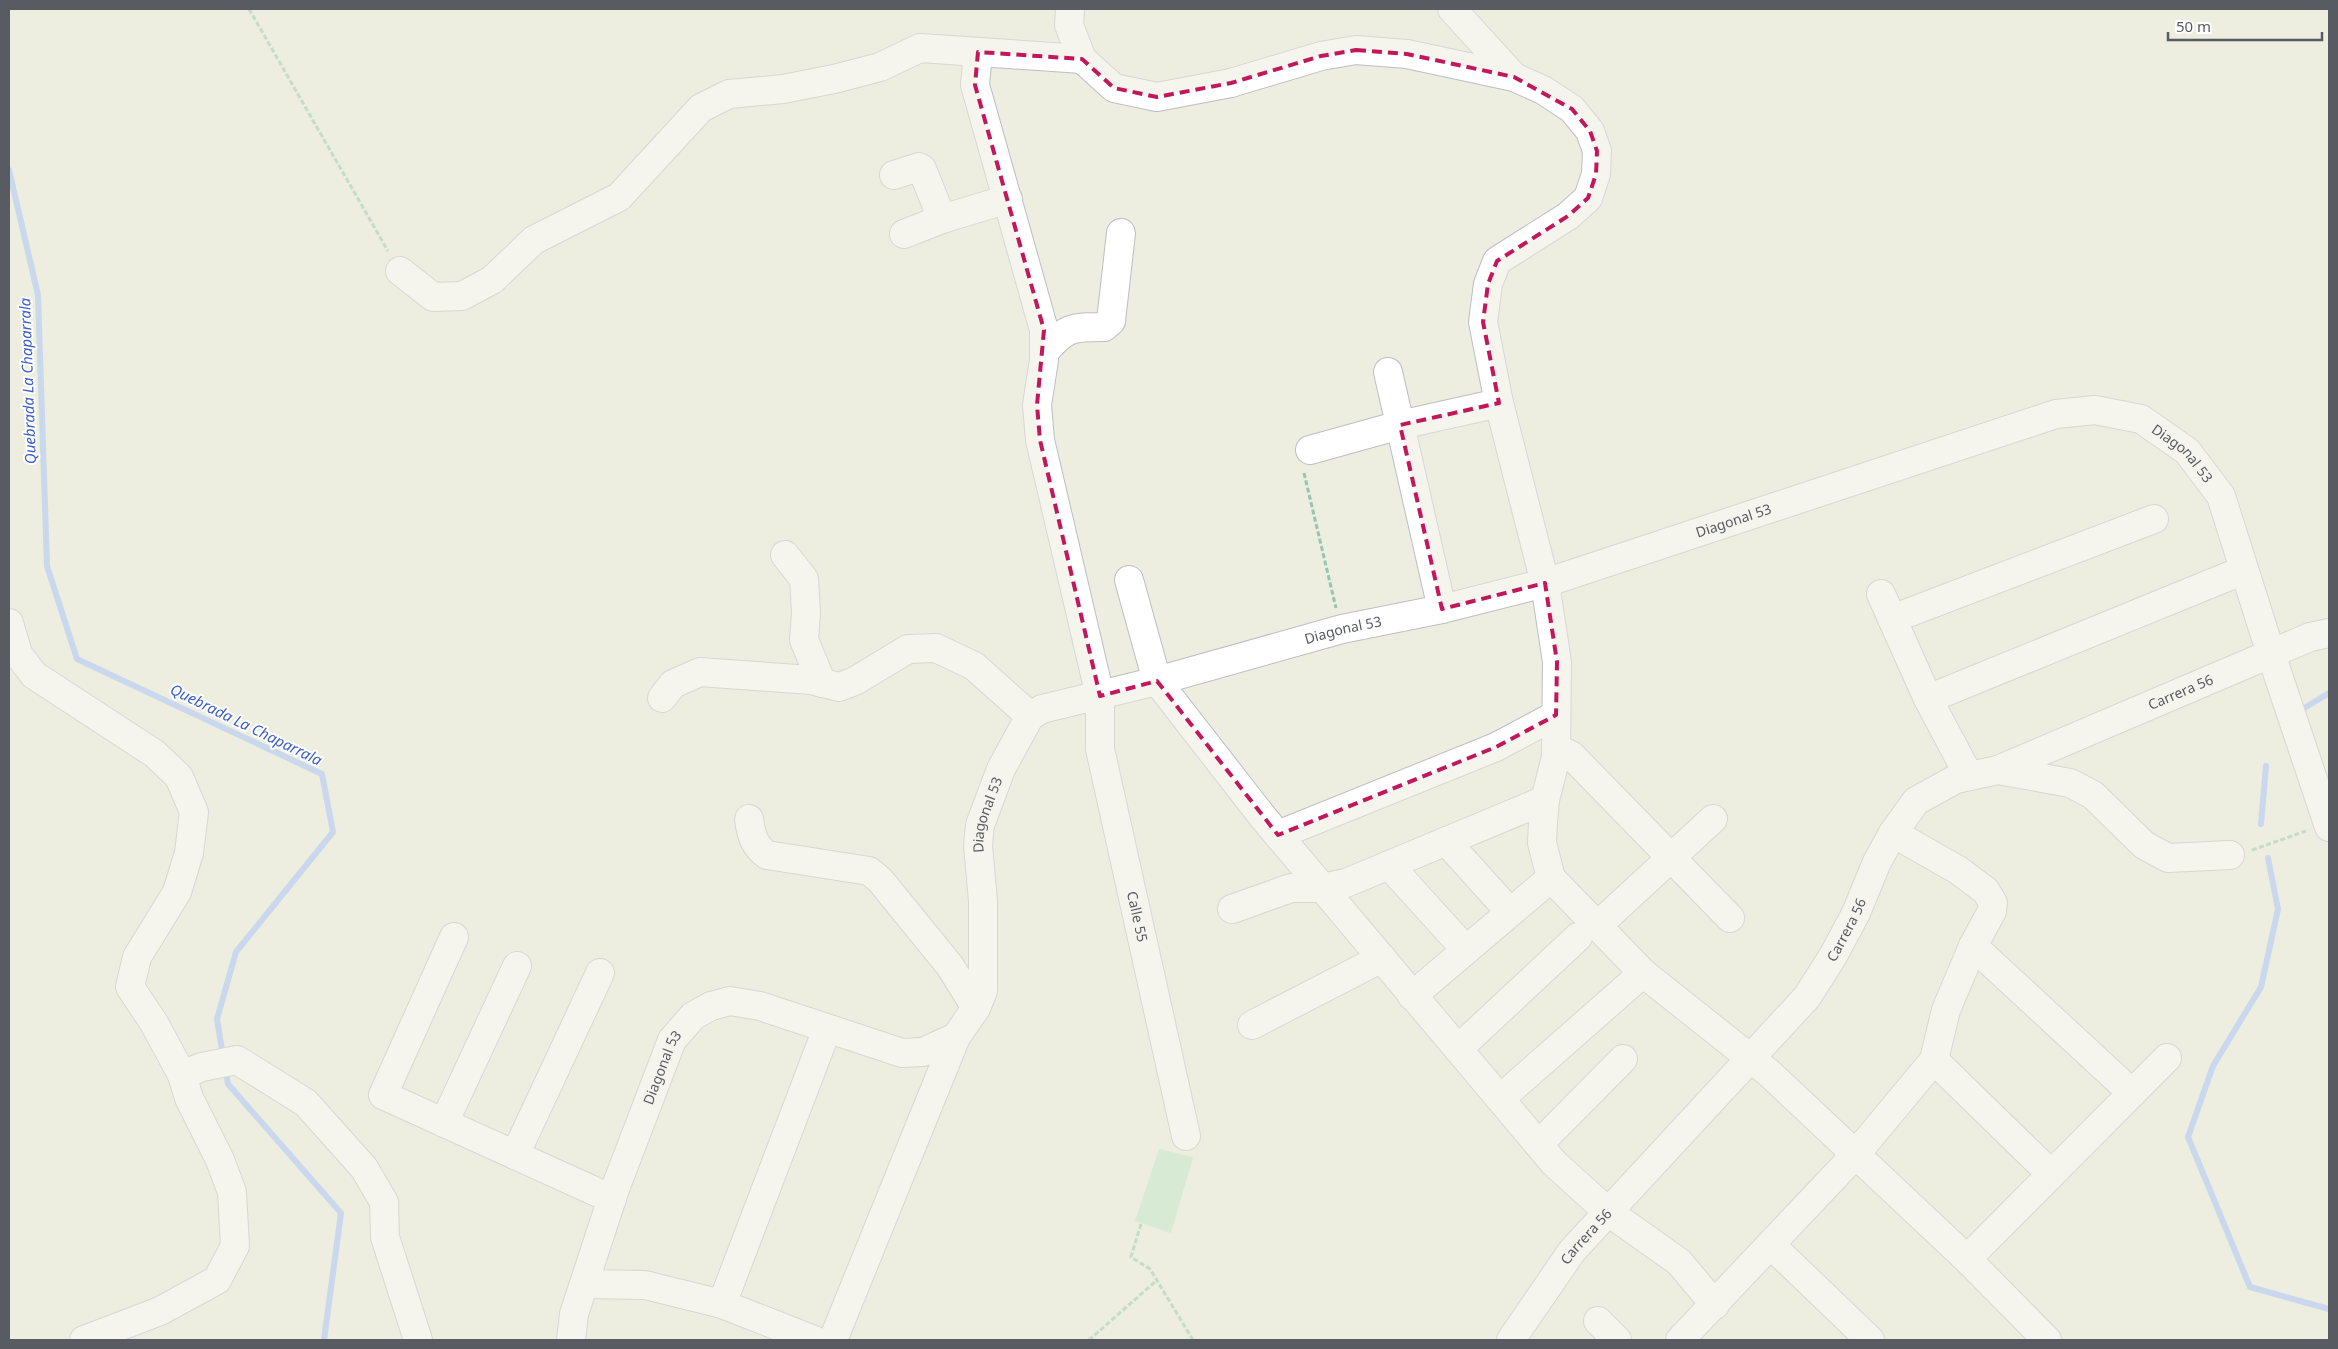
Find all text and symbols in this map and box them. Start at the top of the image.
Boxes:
scale bar [2168,10,2322,42]
text: 50 m [2176,16,2211,36]
water label: Quebrada La Chaparrala [14,297,40,464]
street label: Diagonal 53 [2148,419,2218,486]
street label: Diagonal 53 [1693,499,1774,542]
street label: Diagonal 53 [1302,611,1383,648]
street label: Carrera 56 [2145,669,2216,714]
water label: Quebrada La Chaparrala [167,679,326,770]
street label: Diagonal 53 [968,774,1006,854]
street label: Calle 55 [1123,889,1153,944]
street label: Carrera 56 [1822,895,1870,965]
street label: Diagonal 53 [638,1026,685,1107]
street label: Carrera 56 [1556,1204,1616,1268]

